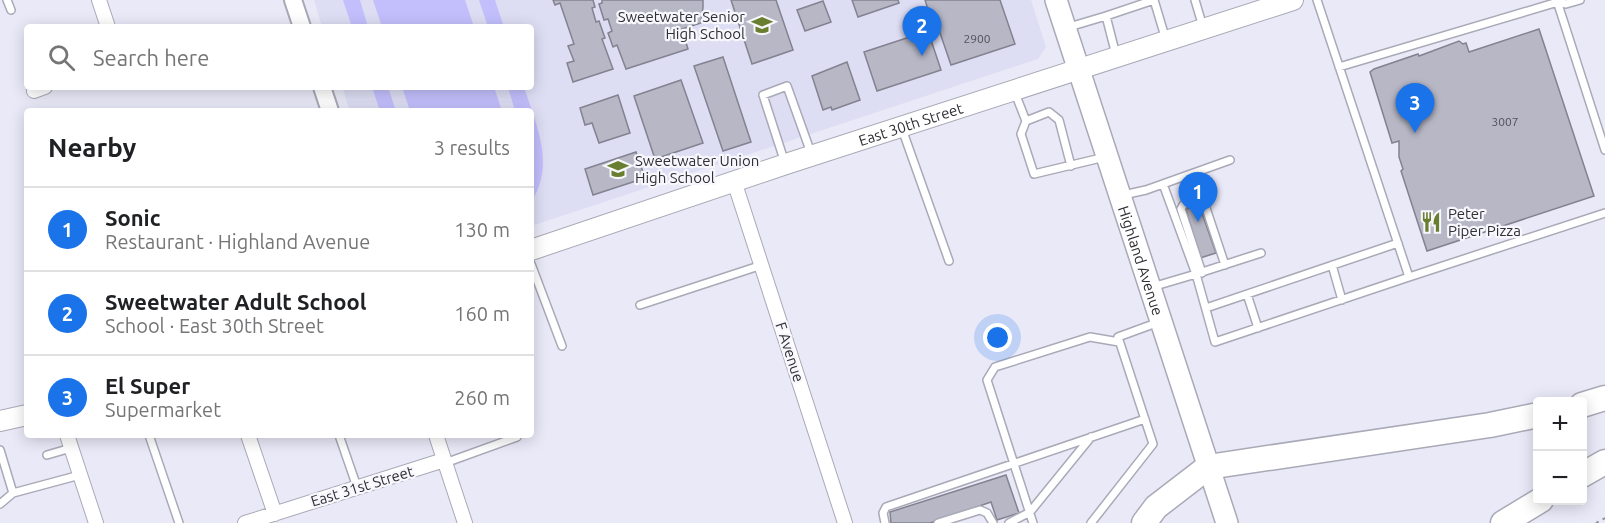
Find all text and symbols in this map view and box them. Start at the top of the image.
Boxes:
pin: 2 [902,7,942,56]
place label: Sweetwater Senior High School [618,8,745,42]
school or university icon: Sweetwater Senior High School [750,13,774,37]
search box [24,24,534,90]
house number: 2900 [963,32,991,45]
icon: search [45,41,78,74]
text: Search here [93,45,209,70]
pin: 3 [1396,84,1434,133]
street label: East 30th Street [856,99,965,149]
house number: 3007 [1491,115,1519,128]
text: Nearby [48,133,136,162]
text: 3 results [434,136,510,159]
place label: Sweetwater Union High School [635,152,759,186]
school or university icon: Sweetwater Union High School [606,157,630,181]
pin: 1 [1178,172,1218,222]
street label: Highland Avenue [1115,203,1167,317]
text: Sonic [105,205,161,230]
place label: Peter Piper Pizza [1448,205,1521,239]
restaurant icon: Peter Piper Pizza [1419,210,1443,234]
text: 1 [62,218,73,241]
text: 130 m [454,218,510,241]
text: Restaurant · Highland Avenue [105,230,370,253]
text: Sweetwater Adult School [105,289,366,314]
text: 2 [62,302,73,325]
text: 160 m [454,302,510,325]
text: School · East 30th Street [105,314,324,337]
street label: F Avenue [772,320,808,384]
your location [983,323,1012,352]
text: El Super [105,373,190,398]
text: 3 [62,386,73,409]
text: 260 m [454,386,510,409]
map controls [1533,397,1587,505]
button: + [1533,397,1587,451]
text: Supermarket [105,398,221,421]
button: − [1533,451,1587,505]
street label: East 31st Street [309,462,416,510]

